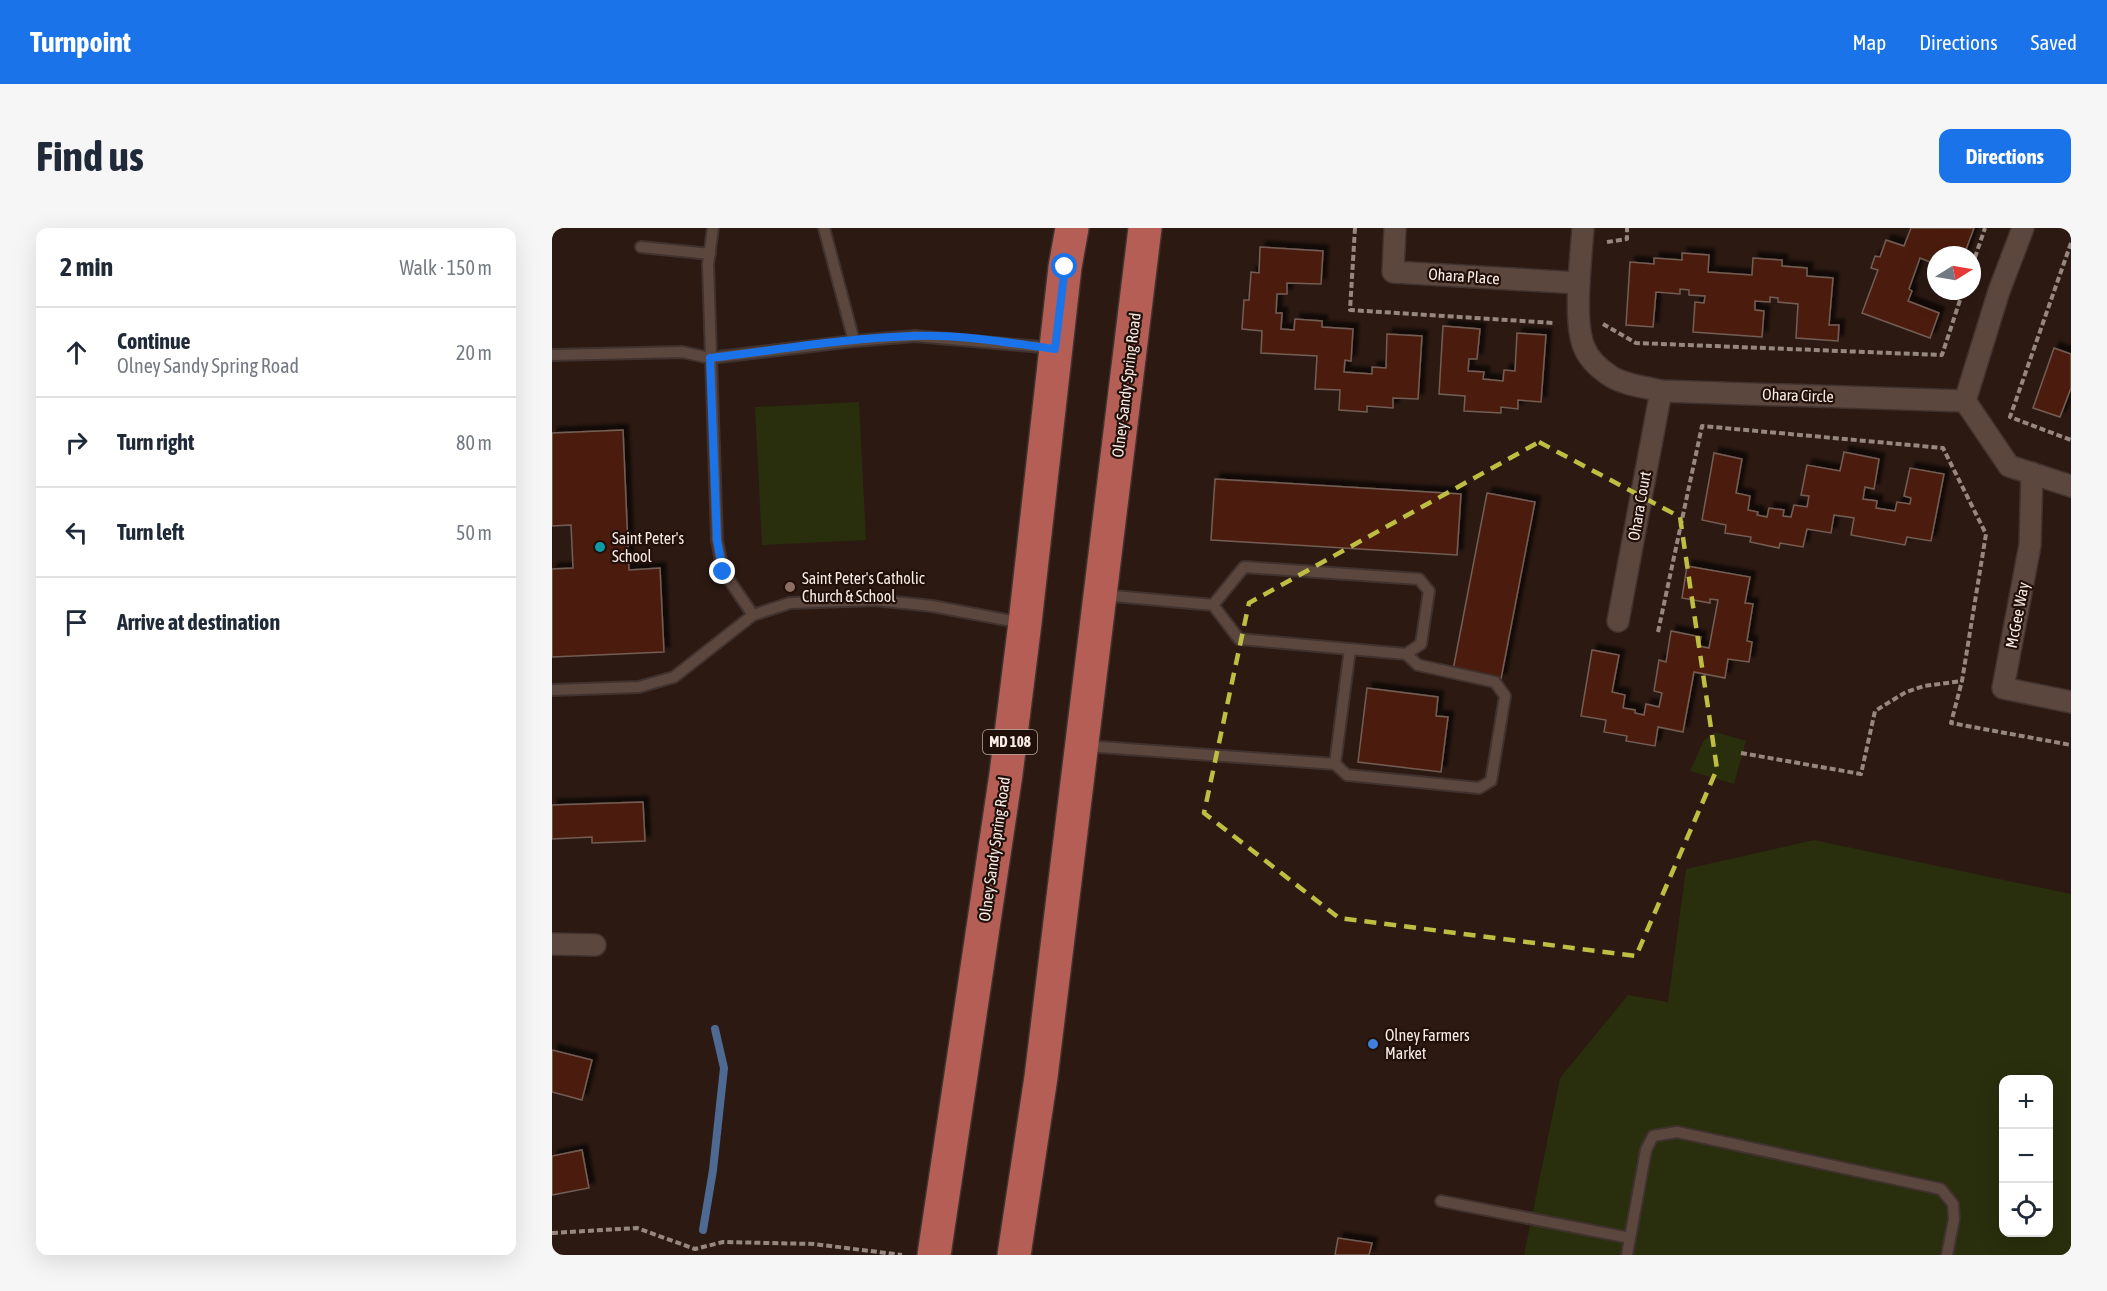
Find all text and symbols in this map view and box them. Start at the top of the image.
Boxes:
text: Turnpoint [30,26,131,58]
text: Map [1852,30,1886,54]
text: Directions [1919,30,1998,54]
text: Saved [2031,30,2077,54]
button: Directions [1939,129,2071,183]
text: Find us [36,132,144,180]
north arrow [1927,246,1981,300]
text: 2 min [60,252,113,282]
route start [1051,253,1077,279]
text: Walk · 150 m [400,256,492,279]
street label: Ohara Place [1428,265,1500,287]
street label: Olney Sandy Spring Road [1108,312,1145,458]
text: Continue [117,328,191,354]
icon: ahead [60,336,93,369]
text: 20 m [456,341,492,364]
text: Olney Sandy Spring Road [117,354,299,377]
street label: Ohara Circle [1762,385,1834,405]
icon: right [60,426,93,459]
text: Turn right [117,429,194,455]
text: 80 m [456,431,492,454]
street label: Ohara Court [1624,469,1654,542]
icon: left [60,516,93,549]
text: Turn left [117,519,184,545]
text: 50 m [456,521,492,544]
place label: Saint Peter's School [612,529,684,565]
marker: Saint Peter's School [593,540,607,554]
route end [709,558,735,584]
place label: Saint Peter's Catholic Church & School [802,569,925,605]
marker: Saint Peter's Catholic Church & School [783,580,797,594]
street label: McGee Way [2002,580,2033,650]
icon: arrive [60,606,93,639]
text: Arrive at destination [117,609,280,635]
road number: MD 108 [983,730,1037,754]
street label: Olney Sandy Spring Road [975,776,1014,922]
place label: Olney Farmers Market [1385,1026,1470,1062]
marker: Olney Farmers Market [1366,1037,1380,1051]
map controls [1999,1075,2053,1237]
button: + [1999,1075,2053,1129]
button: − [1999,1129,2053,1183]
button: locate [1999,1183,2053,1237]

